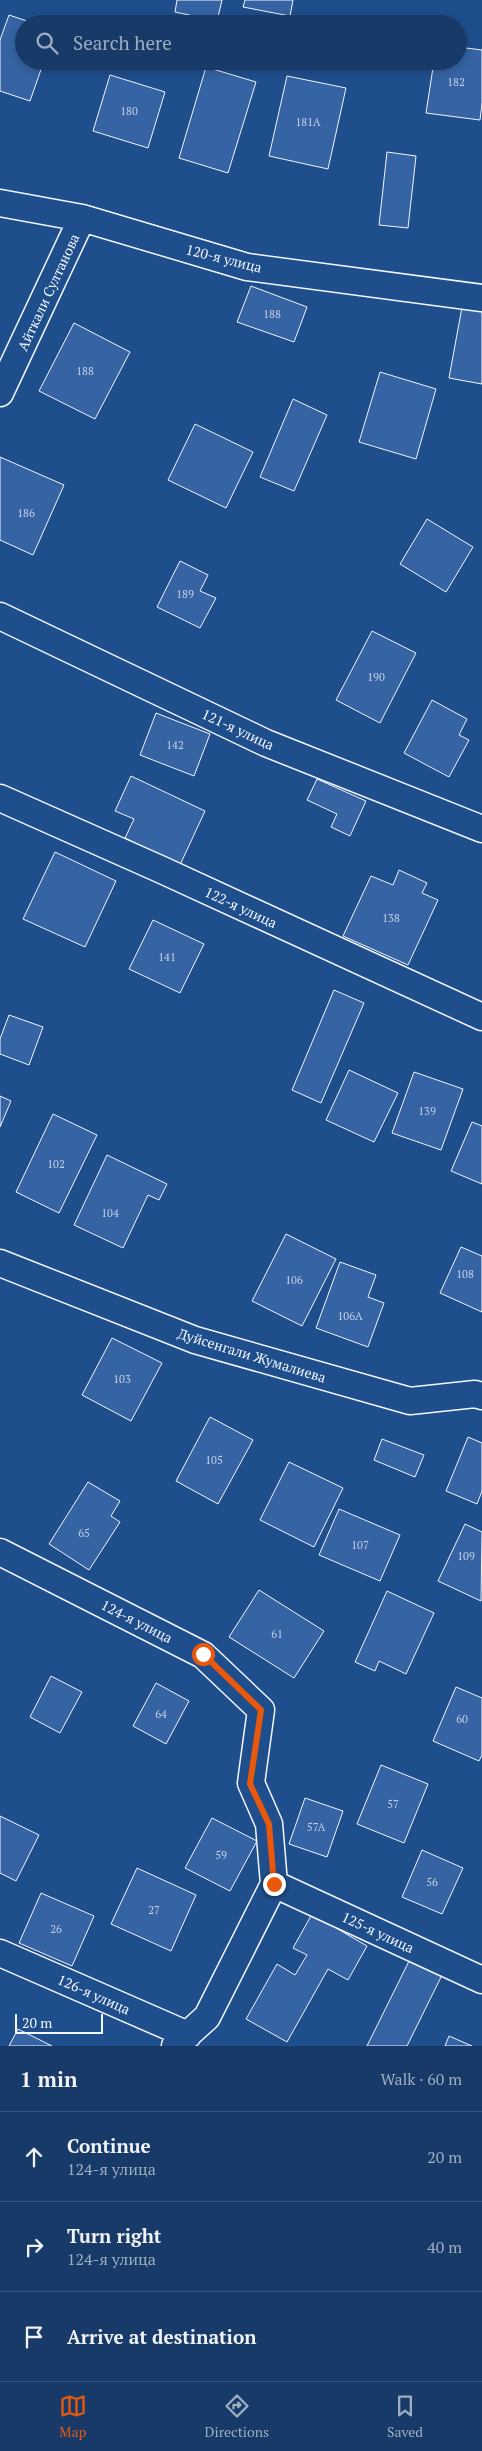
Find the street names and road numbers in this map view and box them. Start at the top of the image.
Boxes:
street label: Айткали Султанова [13,230,83,354]
street label: 120-я улица [184,239,264,277]
street label: 121-я улица [199,704,277,754]
street label: 122-я улица [202,882,280,932]
street label: Дуйсенгали Жумалиева [176,1323,328,1387]
street label: 124-я улица [98,1595,176,1647]
street label: 125-я улица [339,1907,417,1957]
street label: 126-я улица [55,1970,133,2018]

